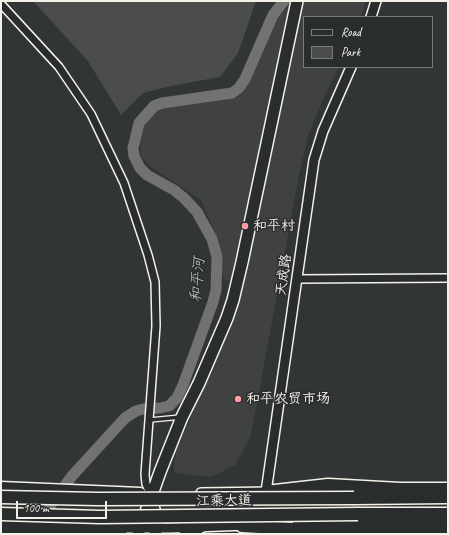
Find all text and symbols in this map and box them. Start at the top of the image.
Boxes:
legend [303,16,433,68]
text: Road [341,24,361,40]
text: Park [341,44,360,60]
place label: 和平村 [253,218,295,234]
marker: 和平村 [240,221,250,231]
street label: 天成路 [273,253,295,297]
water label: 和平河 [187,257,209,303]
place label: 和平农贸市场 [246,391,330,407]
marker: 和平农贸市场 [233,394,243,404]
street label: 江乘大道 [196,492,252,510]
scale bar [18,493,109,519]
text: 100 m [23,500,49,516]

